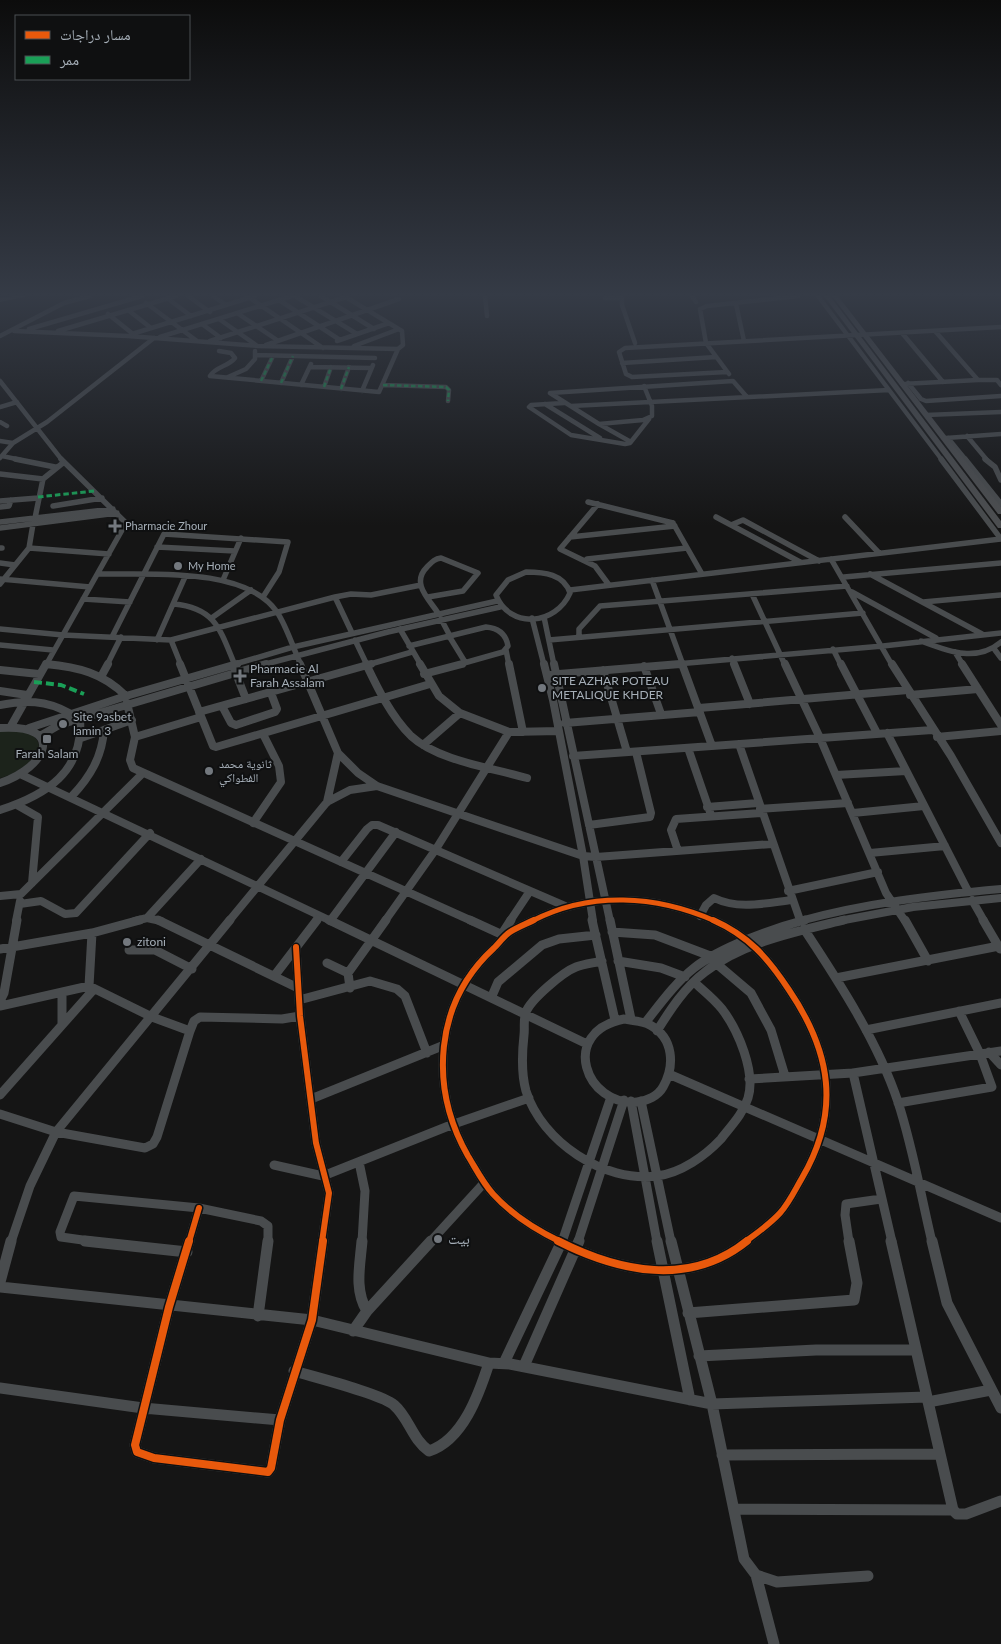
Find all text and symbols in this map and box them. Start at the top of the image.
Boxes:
legend [15,15,190,80]
text: مسار دراجات [60,25,131,44]
text: ممر [59,50,79,69]
place label: Pharmacie Zhour [125,519,207,532]
marker: Pharmacie Zhour [109,520,121,532]
place label: My Home [188,559,236,572]
marker: My Home [172,560,184,572]
place label: Pharmacie Al Farah Assalam [250,661,325,690]
marker: Pharmacie Al Farah Assalam [234,670,246,682]
place label: SITE AZHAR POTEAU METALIQUE KHDER [552,673,669,702]
marker: SITE AZHAR POTEAU METALIQUE KHDER [536,682,548,694]
place label: Site 9asbet lamin 3 [73,709,132,738]
marker: Site 9asbet lamin 3 [57,718,69,730]
marker: Farah Salam [41,733,53,745]
place label: Farah Salam [16,746,79,761]
place label: ثانوية محمد الفطواكي [219,756,272,788]
marker: ثانوية محمد الفطواكي [203,765,215,777]
place label: zitoni [137,934,166,949]
marker: zitoni [121,936,133,948]
place label: بيت [448,1229,470,1247]
marker: بيت [432,1233,444,1245]

